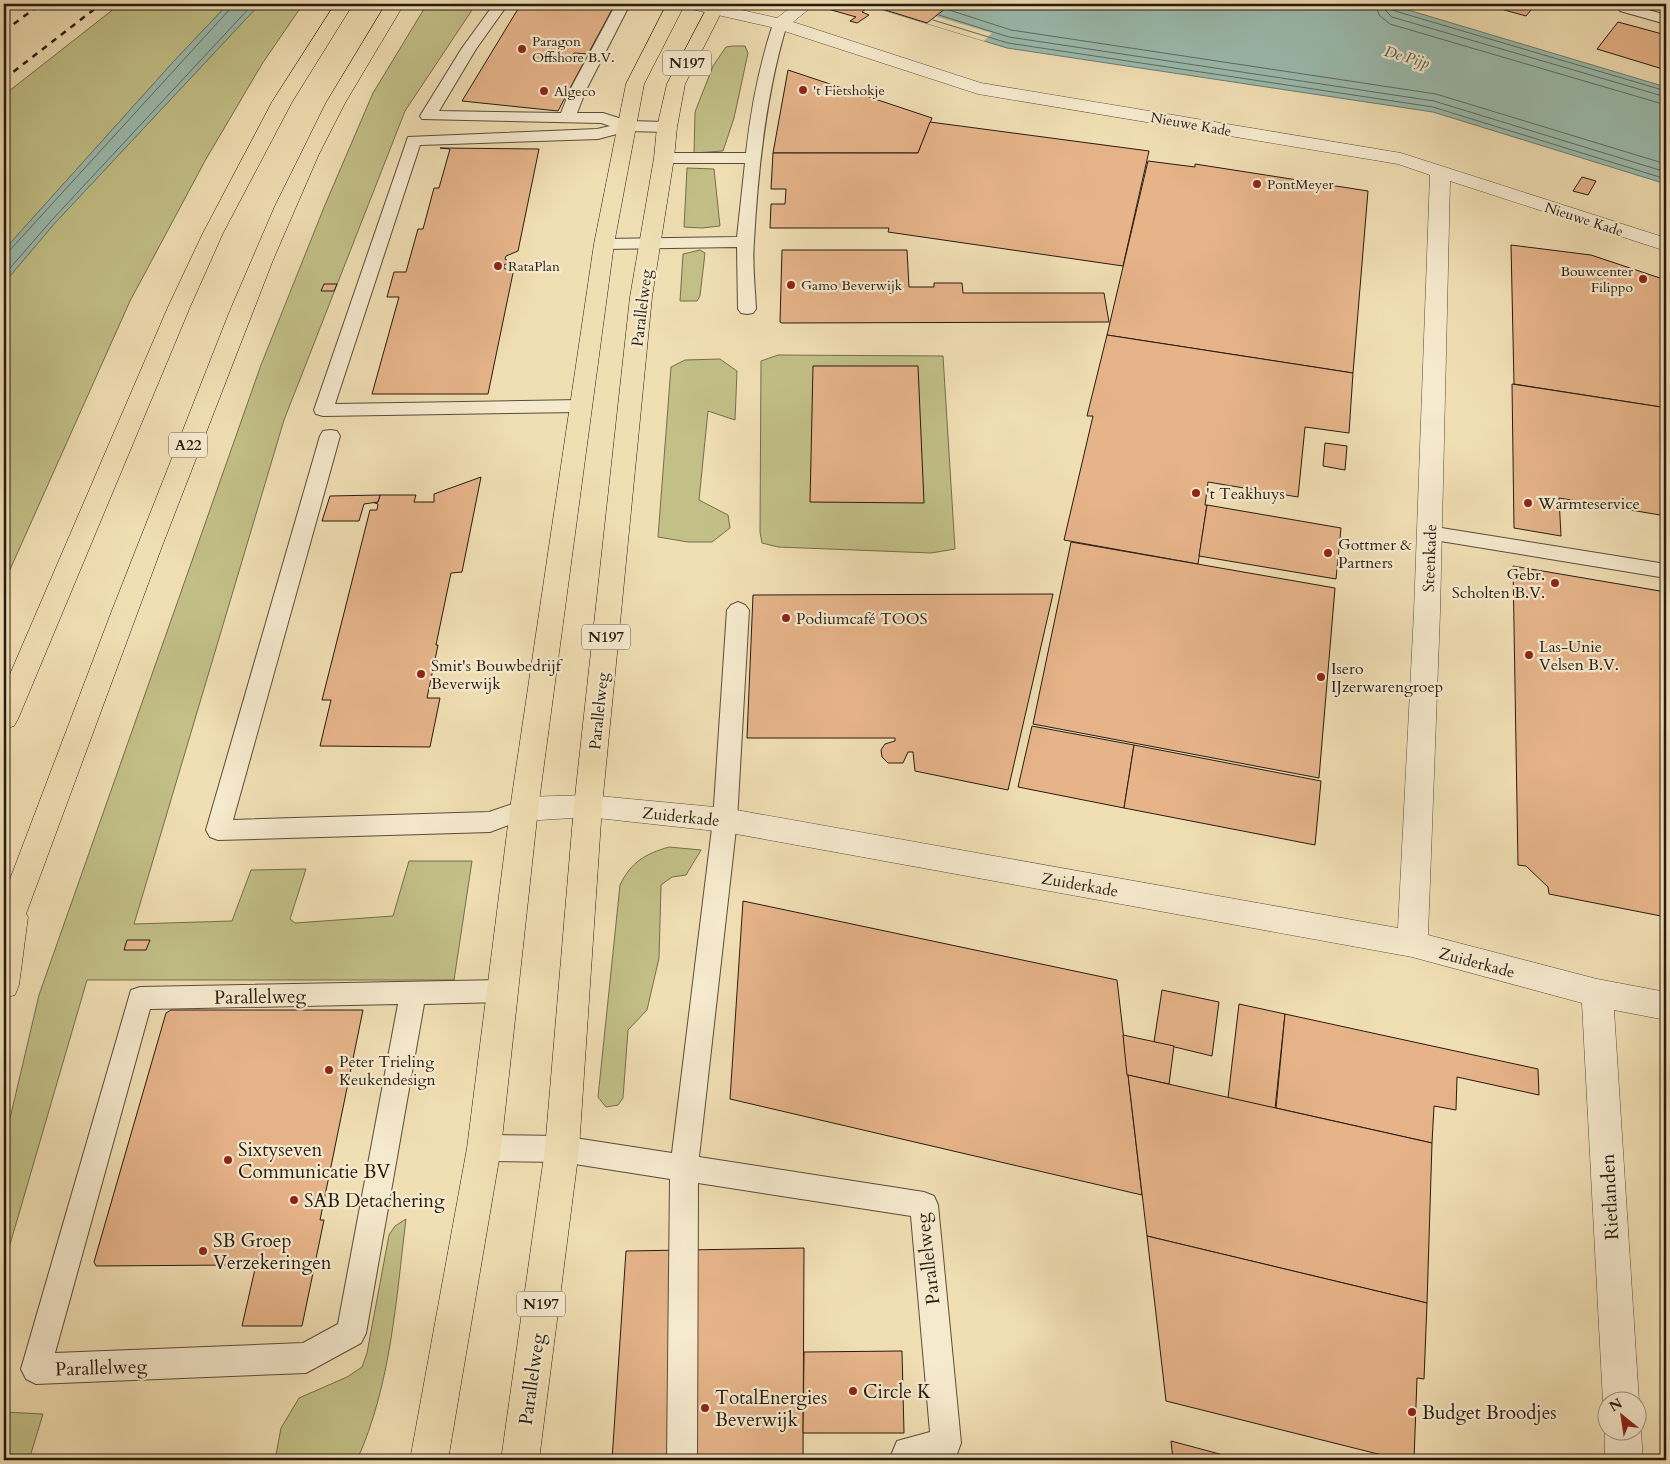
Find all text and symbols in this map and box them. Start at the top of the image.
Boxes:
place label: Paragon Offshore B.V. [532,32,615,67]
water label: De Pijp [1382,41,1432,73]
marker: Paragon Offshore B.V. [516,43,528,55]
road number: N197 [663,50,711,76]
place label: 't Fietshokje [813,81,885,100]
place label: Algeco [554,82,596,101]
marker: 't Fietshokje [797,84,809,96]
marker: Algeco [538,85,550,97]
street label: Nieuwe Kade [1149,108,1233,141]
place label: PontMeyer [1267,175,1335,194]
marker: PontMeyer [1251,178,1263,190]
street label: Nieuwe Kade [1542,198,1626,241]
place label: RataPlan [508,257,560,276]
marker: RataPlan [492,260,504,272]
place label: Bouwcenter Filippo [1560,262,1634,297]
street label: Parallelweg [626,268,658,348]
marker: Bouwcenter Filippo [1637,273,1649,285]
place label: Gamo Beverwijk [801,276,903,295]
marker: Gamo Beverwijk [785,279,797,291]
road number: A22 [169,432,207,458]
place label: 't Teakhuys [1206,483,1285,505]
marker: 't Teakhuys [1190,487,1202,499]
place label: Warmteservice [1537,493,1640,515]
marker: Warmteservice [1522,497,1534,509]
street label: Steenkade [1418,524,1442,592]
place label: Gottmer & Partners [1338,534,1412,574]
marker: Gottmer & Partners [1322,547,1334,559]
place label: Gebr. Scholten B.V. [1452,564,1545,604]
marker: Gebr. Scholten B.V. [1549,577,1561,589]
place label: Podiumcafé TOOS [796,608,928,630]
marker: Podiumcafé TOOS [780,612,792,624]
road number: N197 [582,624,630,650]
place label: Las-Unie Velsen B.V. [1539,636,1619,676]
marker: Las-Unie Velsen B.V. [1523,649,1535,661]
place label: Smit's Bouwbedrijf Beverwijk [431,655,564,695]
place label: Isero IJzerwarengroep [1331,658,1443,698]
marker: Smit's Bouwbedrijf Beverwijk [415,668,427,680]
street label: Parallelweg [584,671,614,751]
marker: Isero IJzerwarengroep [1315,671,1327,683]
street label: Zuiderkade [641,802,721,832]
street label: Zuiderkade [1040,867,1120,903]
street label: Zuiderkade [1436,942,1517,984]
street label: Parallelweg [214,983,307,1011]
place label: Peter Trieling Keukendesign [339,1051,436,1091]
marker: Peter Trieling Keukendesign [323,1064,335,1076]
place label: Sixtyseven Communicatie BV [238,1137,390,1185]
street label: Rietlanden [1595,1153,1625,1241]
marker: Sixtyseven Communicatie BV [222,1154,234,1166]
place label: SAB Detachering [304,1188,445,1214]
marker: SAB Detachering [288,1194,300,1206]
street label: Parallelweg [909,1211,947,1306]
place label: SB Groep Verzekeringen [213,1228,332,1276]
marker: SB Groep Verzekeringen [197,1245,209,1257]
road number: N197 [517,1292,565,1316]
street label: Parallelweg [513,1331,551,1427]
street label: Parallelweg [54,1353,148,1383]
place label: Circle K [863,1379,932,1405]
place label: TotalEnergies Beverwijk [715,1385,827,1433]
marker: Circle K [847,1385,859,1397]
north arrow [1598,1392,1648,1442]
text: N [1606,1394,1626,1416]
place label: Budget Broodjes [1422,1400,1557,1426]
marker: TotalEnergies Beverwijk [699,1402,711,1414]
marker: Budget Broodjes [1406,1406,1418,1418]

